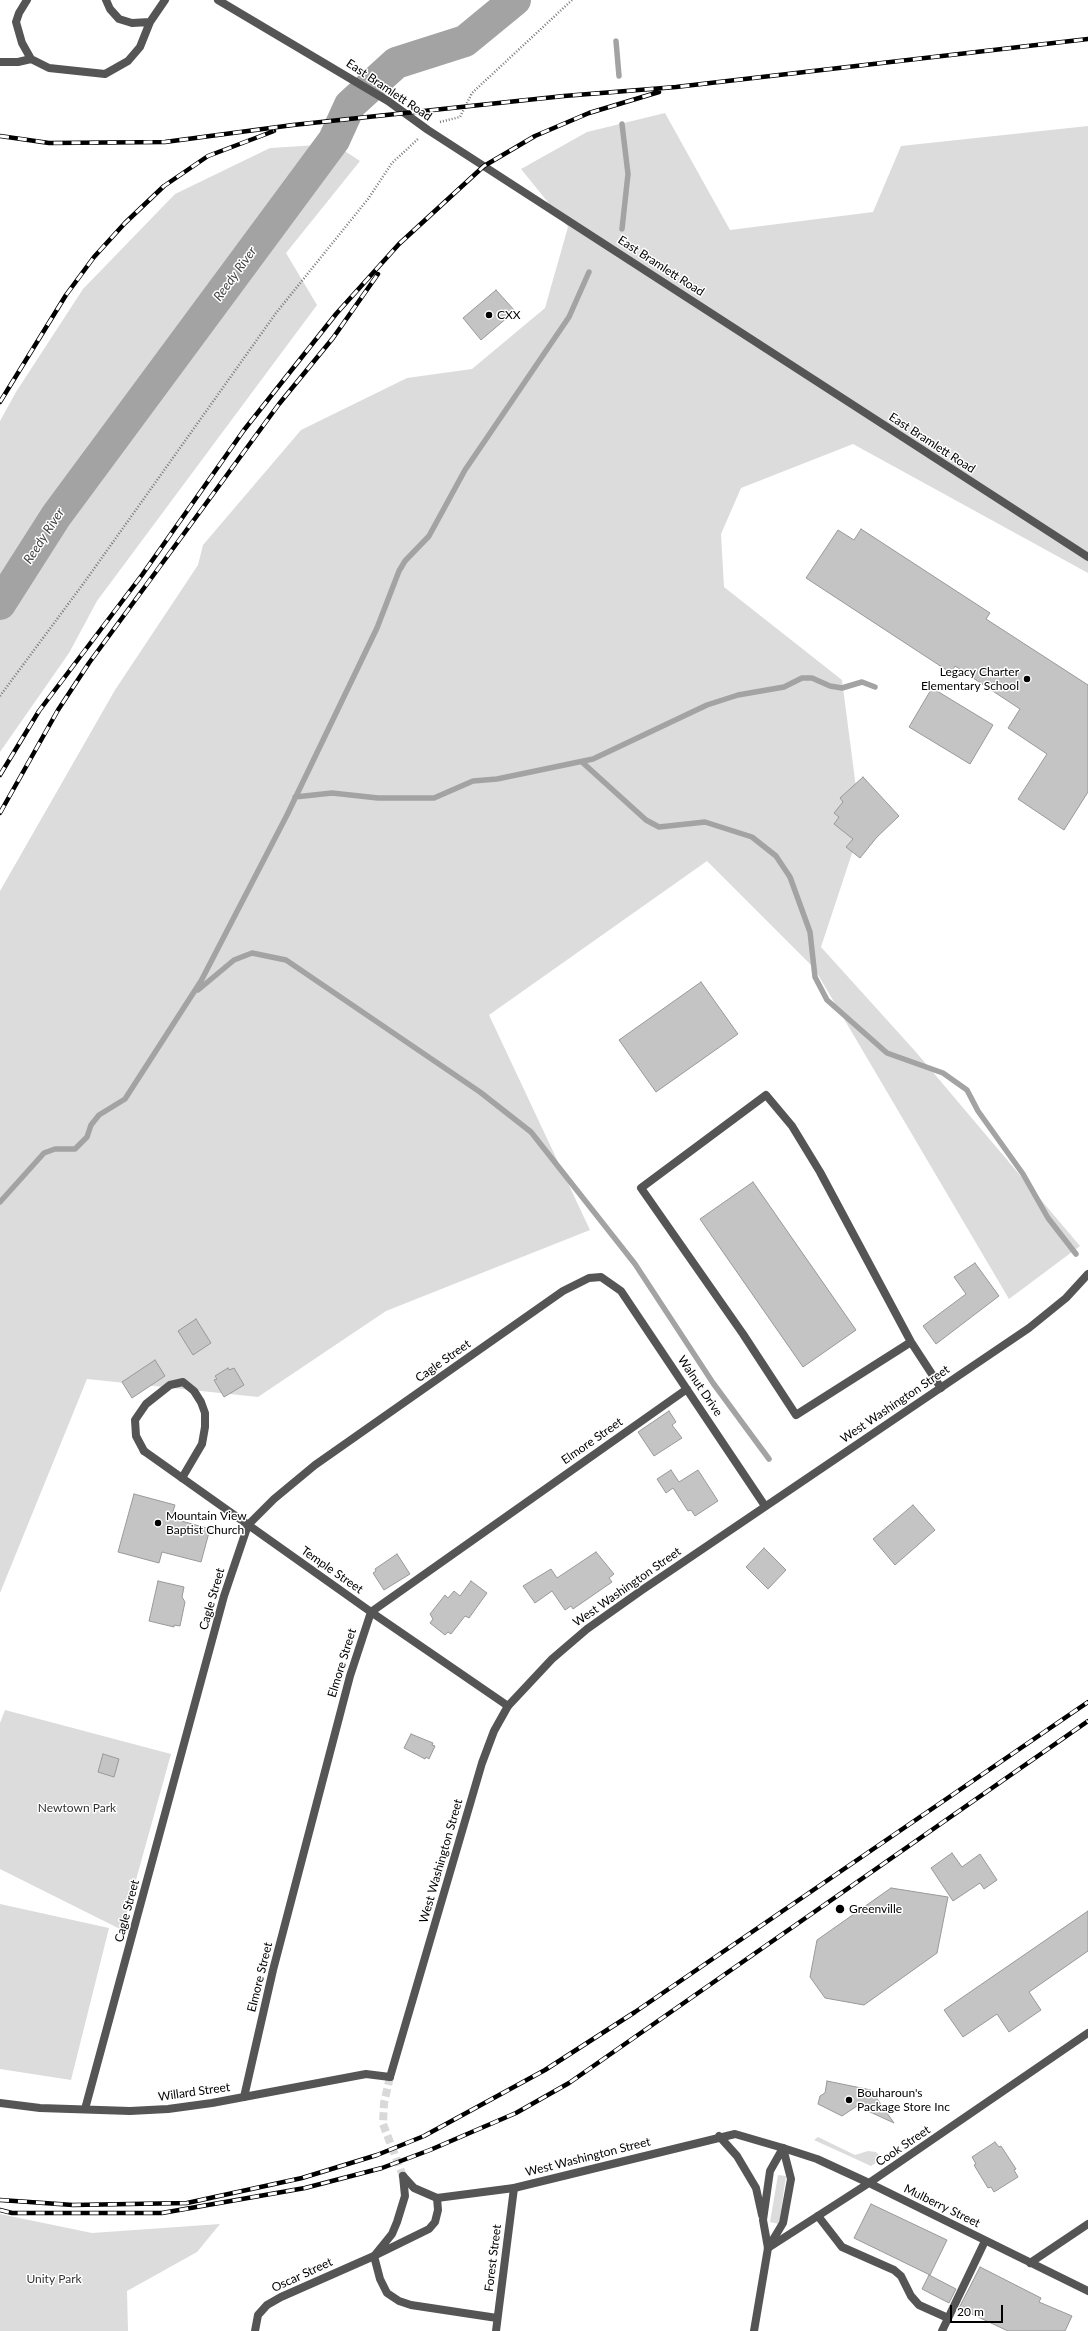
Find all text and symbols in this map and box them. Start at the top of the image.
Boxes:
street label: East Bramlett Road [343,56,435,124]
street label: East Bramlett Road [615,233,707,299]
water label: Reedy River [210,244,260,304]
place label: CXX [497,308,521,322]
marker: CXX [484,310,494,320]
street label: East Bramlett Road [886,410,978,476]
water label: Reedy River [20,505,68,567]
place label: Legacy Charter Elementary School [921,665,1019,693]
marker: Legacy Charter Elementary School [1022,674,1032,684]
street label: Cagle Street [413,1337,473,1385]
street label: Walnut Drive [674,1353,726,1419]
street label: West Washington Street [838,1362,952,1446]
street label: Elmore Street [559,1415,625,1467]
place label: Mountain View Baptist Church [166,1509,247,1537]
marker: Mountain View Baptist Church [153,1518,163,1528]
street label: Temple Street [298,1543,366,1597]
street label: West Washington Street [570,1544,684,1630]
street label: Cagle Street [196,1566,228,1632]
street label: Elmore Street [325,1627,359,1699]
street label: West Washington Street [416,1797,466,1925]
park label: Newtown Park [38,1801,116,1815]
street label: Cagle Street [112,1878,142,1944]
place label: Greenville [849,1902,902,1916]
marker: Greenville [834,1903,846,1915]
street label: Elmore Street [244,1941,276,2013]
street label: Willard Street [157,2080,231,2104]
place label: Bouharoun's Package Store Inc [857,2086,950,2114]
marker: Bouharoun's Package Store Inc [844,2095,854,2105]
street label: Cook Street [873,2123,933,2169]
street label: West Washington Street [524,2134,652,2180]
street label: Mulberry Street [901,2181,983,2231]
street label: Forest Street [482,2224,504,2292]
street label: Oscar Street [269,2255,335,2295]
park label: Unity Park [26,2272,82,2286]
scale bar [952,2297,1005,2323]
text: 20 m [957,2304,984,2319]

